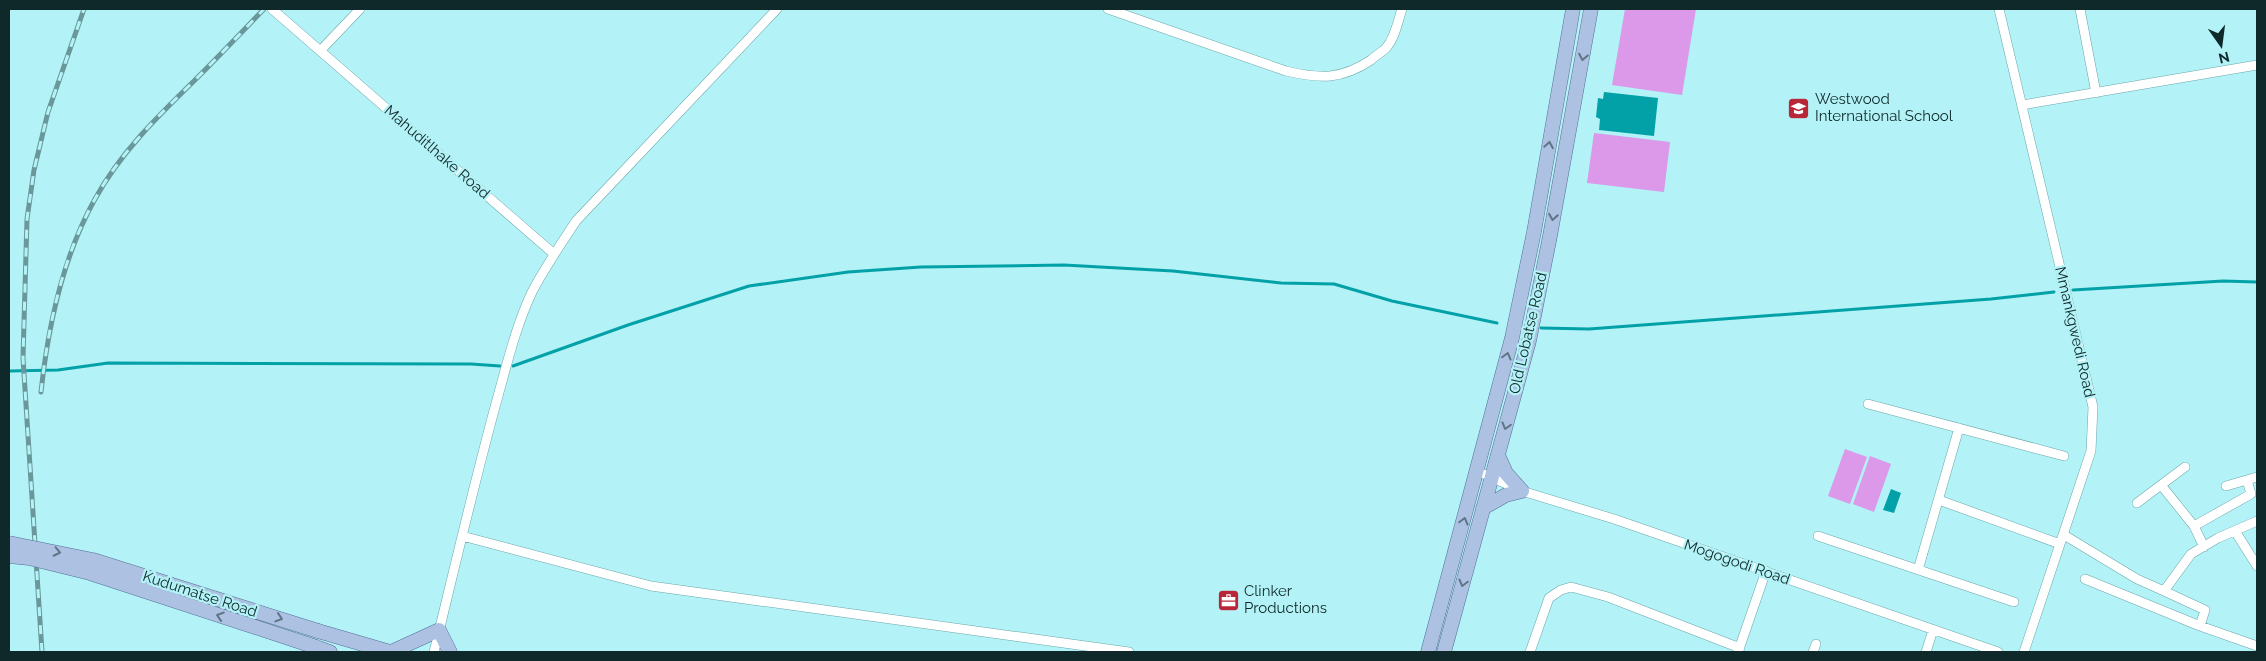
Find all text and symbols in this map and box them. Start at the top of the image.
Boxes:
north arrow [2196,20,2246,70]
text: N [2217,49,2231,67]
one-way arrow [1579,52,1589,61]
place label: Westwood International School [1815,90,1954,125]
school or university icon: Westwood International School [1787,96,1811,120]
street label: Mahuditlhake Road [381,101,493,203]
one-way arrow [1544,141,1554,150]
one-way arrow [1549,212,1559,221]
street label: Mmankgwedi Road [2051,265,2099,399]
street label: Old Lobatse Road [1505,270,1551,396]
one-way arrow [1502,353,1512,361]
one-way arrow [1501,422,1511,430]
one-way arrow [1458,517,1468,525]
street label: Mogogodi Road [1682,535,1792,589]
one-way arrow [52,546,61,557]
street label: Kudumatse Road [140,567,260,621]
one-way arrow [1458,578,1469,587]
place label: Clinker Productions [1244,582,1327,617]
office icon: Clinker Productions [1216,588,1240,612]
one-way arrow [217,612,225,622]
one-way arrow [275,613,283,623]

